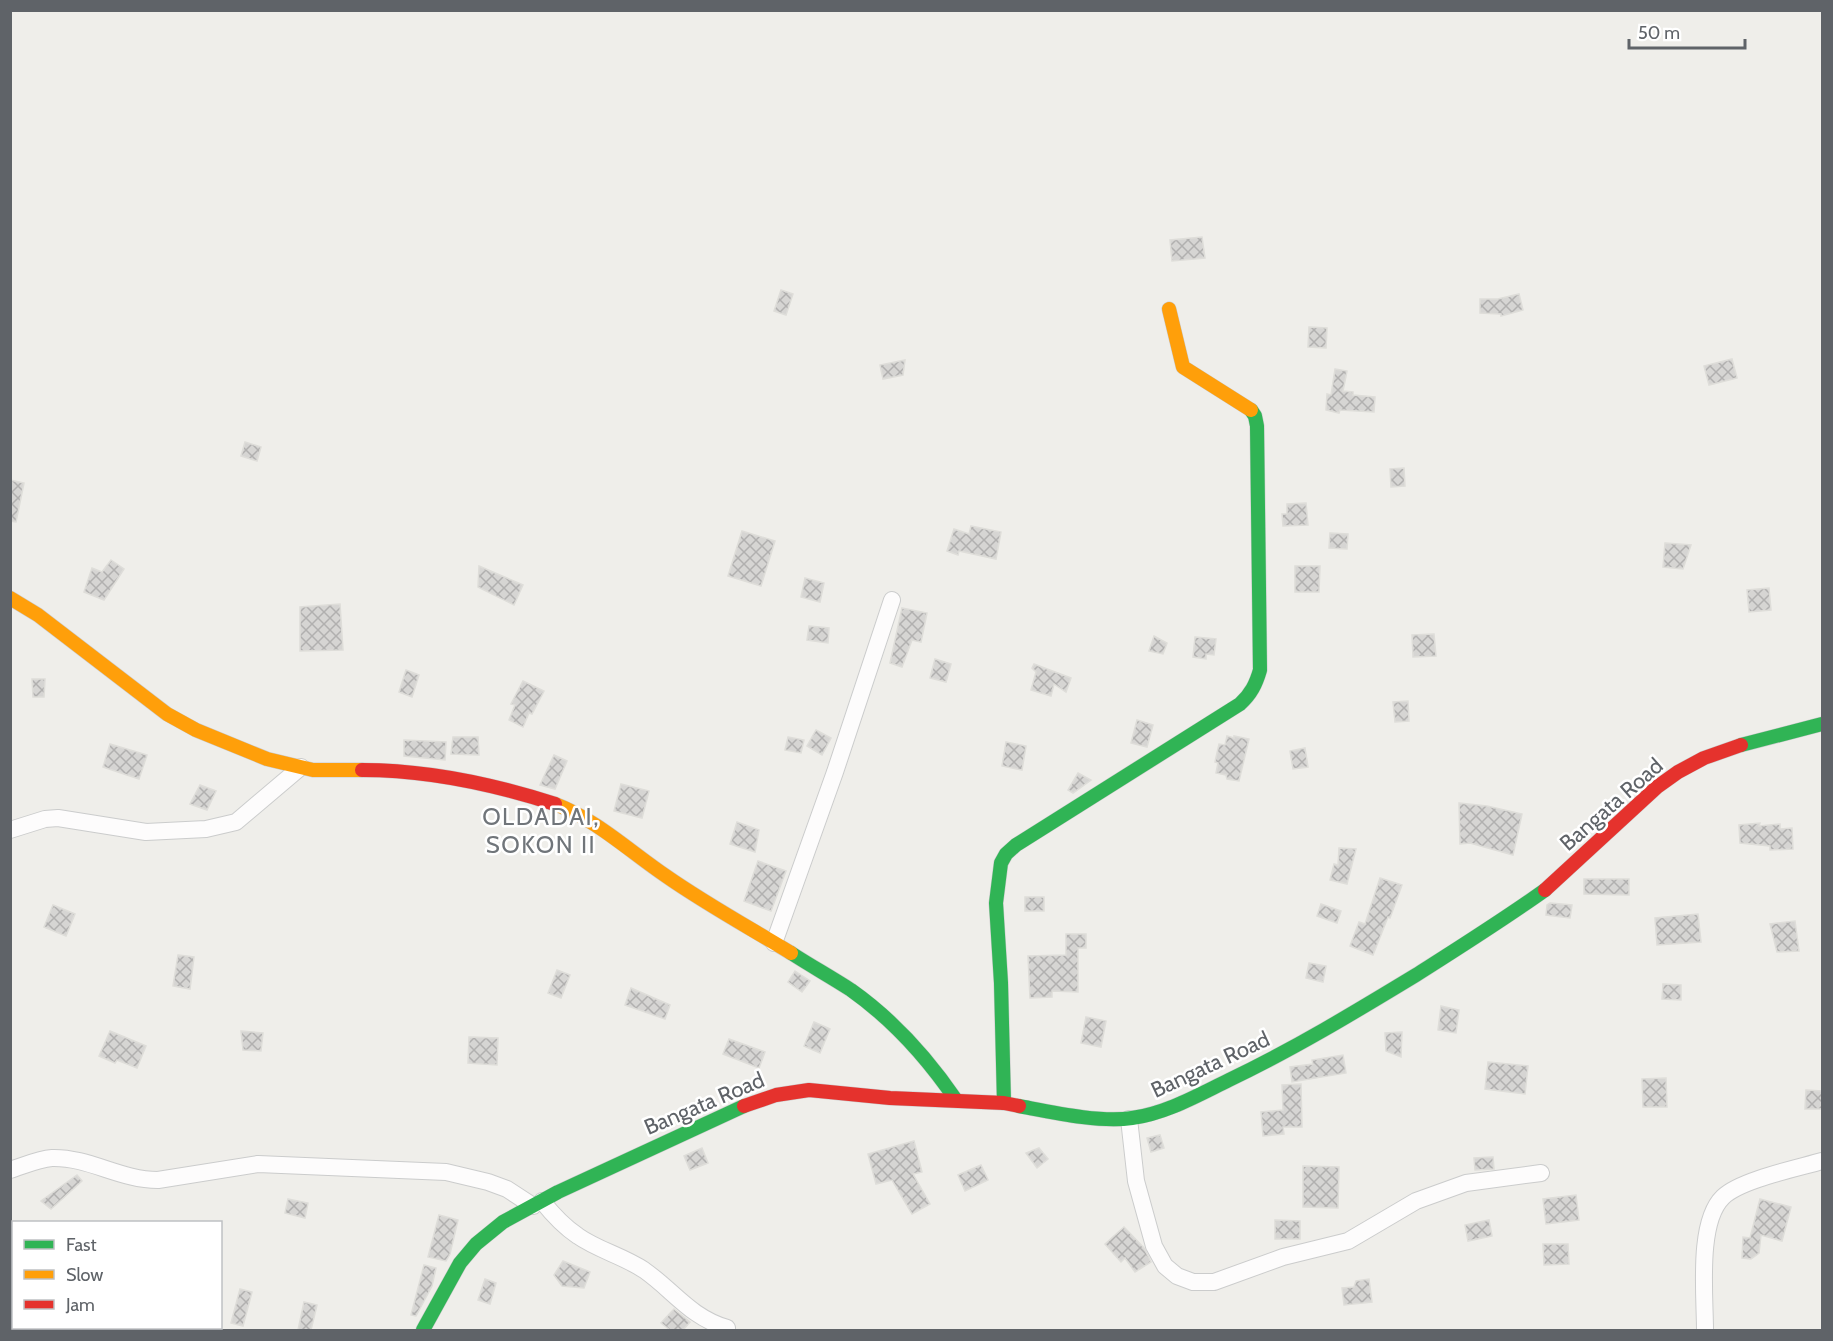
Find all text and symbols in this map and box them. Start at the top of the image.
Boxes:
scale bar [1629,12,1744,50]
text: 50 m [1638,22,1680,44]
street label: Bangata Road [1554,752,1668,857]
district label: OLDADAI, SOKON II [482,802,600,859]
street label: Bangata Road [1147,1025,1274,1104]
street label: Bangata Road [640,1066,768,1141]
legend [12,1221,222,1329]
text: Fast [66,1234,97,1256]
text: Slow [66,1264,103,1286]
text: Jam [65,1294,95,1316]

